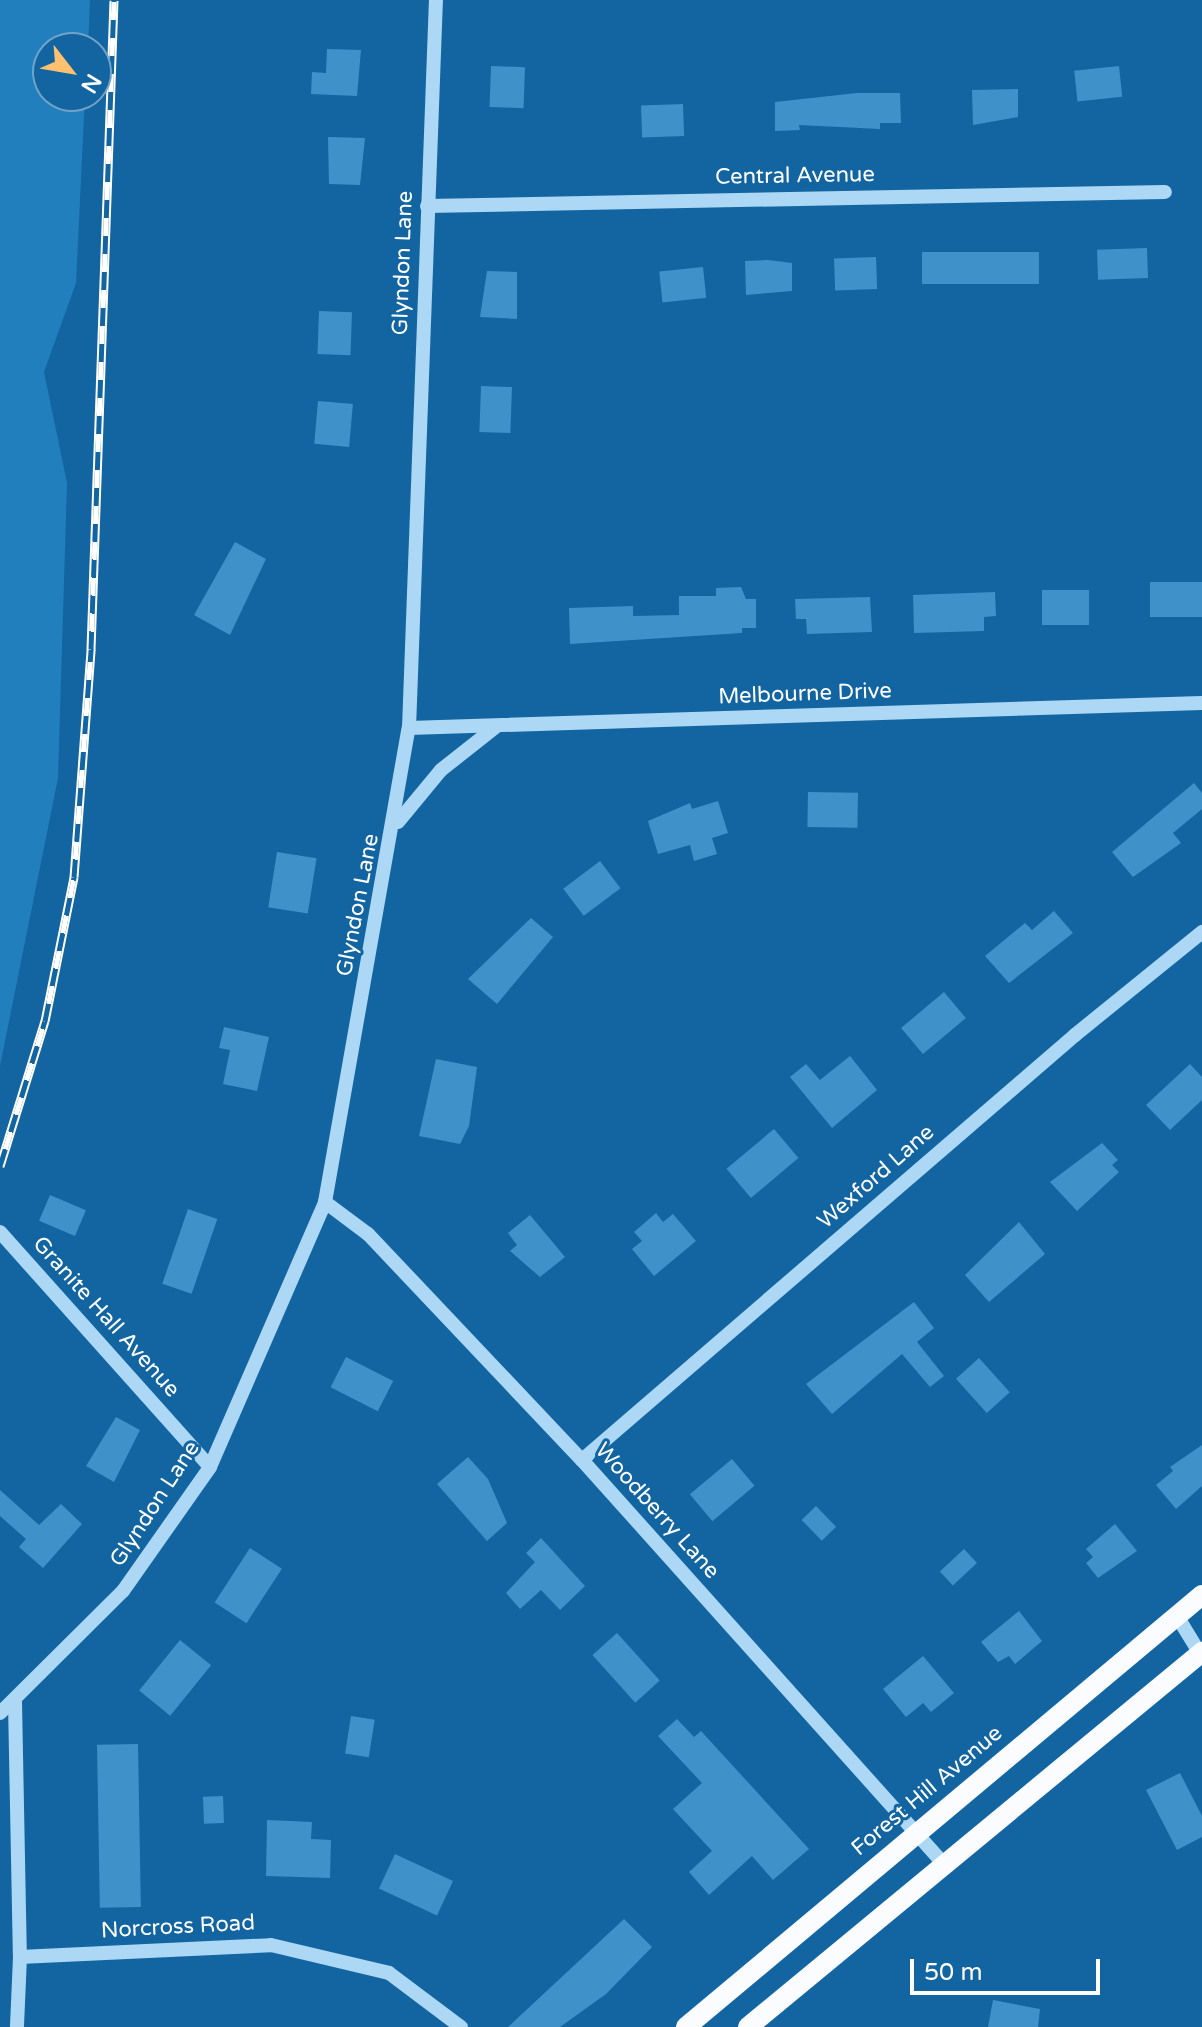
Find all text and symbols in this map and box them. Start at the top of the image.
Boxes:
north arrow [32,32,112,112]
text: N [75,69,107,98]
street label: Central Avenue [715,161,875,191]
street label: Glyndon Lane [387,190,419,336]
street label: Melbourne Drive [718,678,892,710]
street label: Glyndon Lane [331,832,385,978]
street label: Wexford Lane [812,1119,940,1235]
street label: Granite Hall Avenue [27,1231,185,1403]
street label: Glyndon Lane [105,1436,205,1572]
street label: Woodberry Lane [589,1438,725,1584]
street label: Forest Hill Avenue [846,1720,1008,1862]
street label: Norcross Road [100,1910,256,1944]
scale bar [914,1943,1104,1993]
text: 50 m [924,1958,982,1987]

